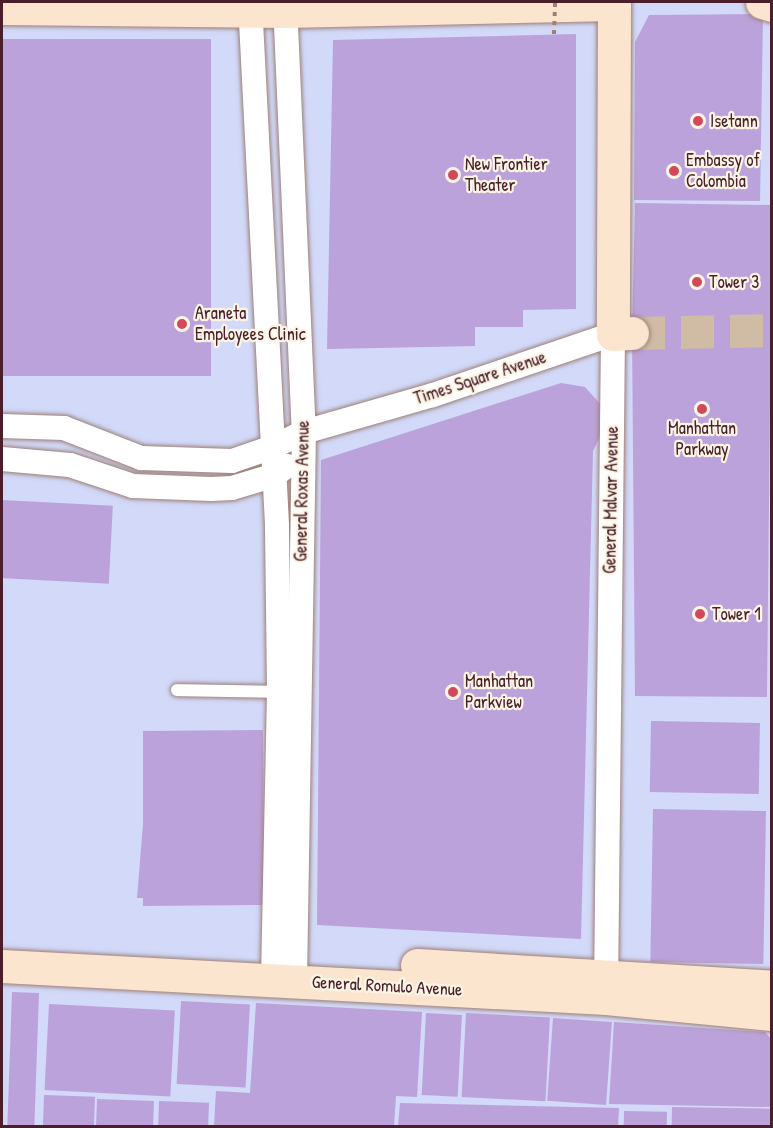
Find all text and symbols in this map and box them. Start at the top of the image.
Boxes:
place label: Isetann [710,110,758,132]
marker: Isetann [691,114,705,128]
place label: Embassy of Colombia [686,150,760,192]
place label: New Frontier Theater [465,154,548,196]
marker: Embassy of Colombia [667,164,681,178]
marker: New Frontier Theater [446,168,460,182]
place label: Tower 3 [709,271,759,293]
marker: Tower 3 [690,275,704,289]
place label: Araneta Employees Clinic [195,303,306,346]
marker: Araneta Employees Clinic [173,315,191,333]
street label: Times Square Avenue [411,346,549,410]
marker: Manhattan Parkway [695,402,709,416]
place label: Manhattan Parkway [668,418,736,460]
street label: General Roxas Avenue [290,420,314,562]
street label: General Malvar Avenue [599,426,623,574]
place label: Tower 1 [712,603,761,625]
marker: Tower 1 [693,607,707,621]
place label: Manhattan Parkview [465,671,533,714]
marker: Manhattan Parkview [446,685,460,699]
street label: General Romulo Avenue [311,971,463,1001]

